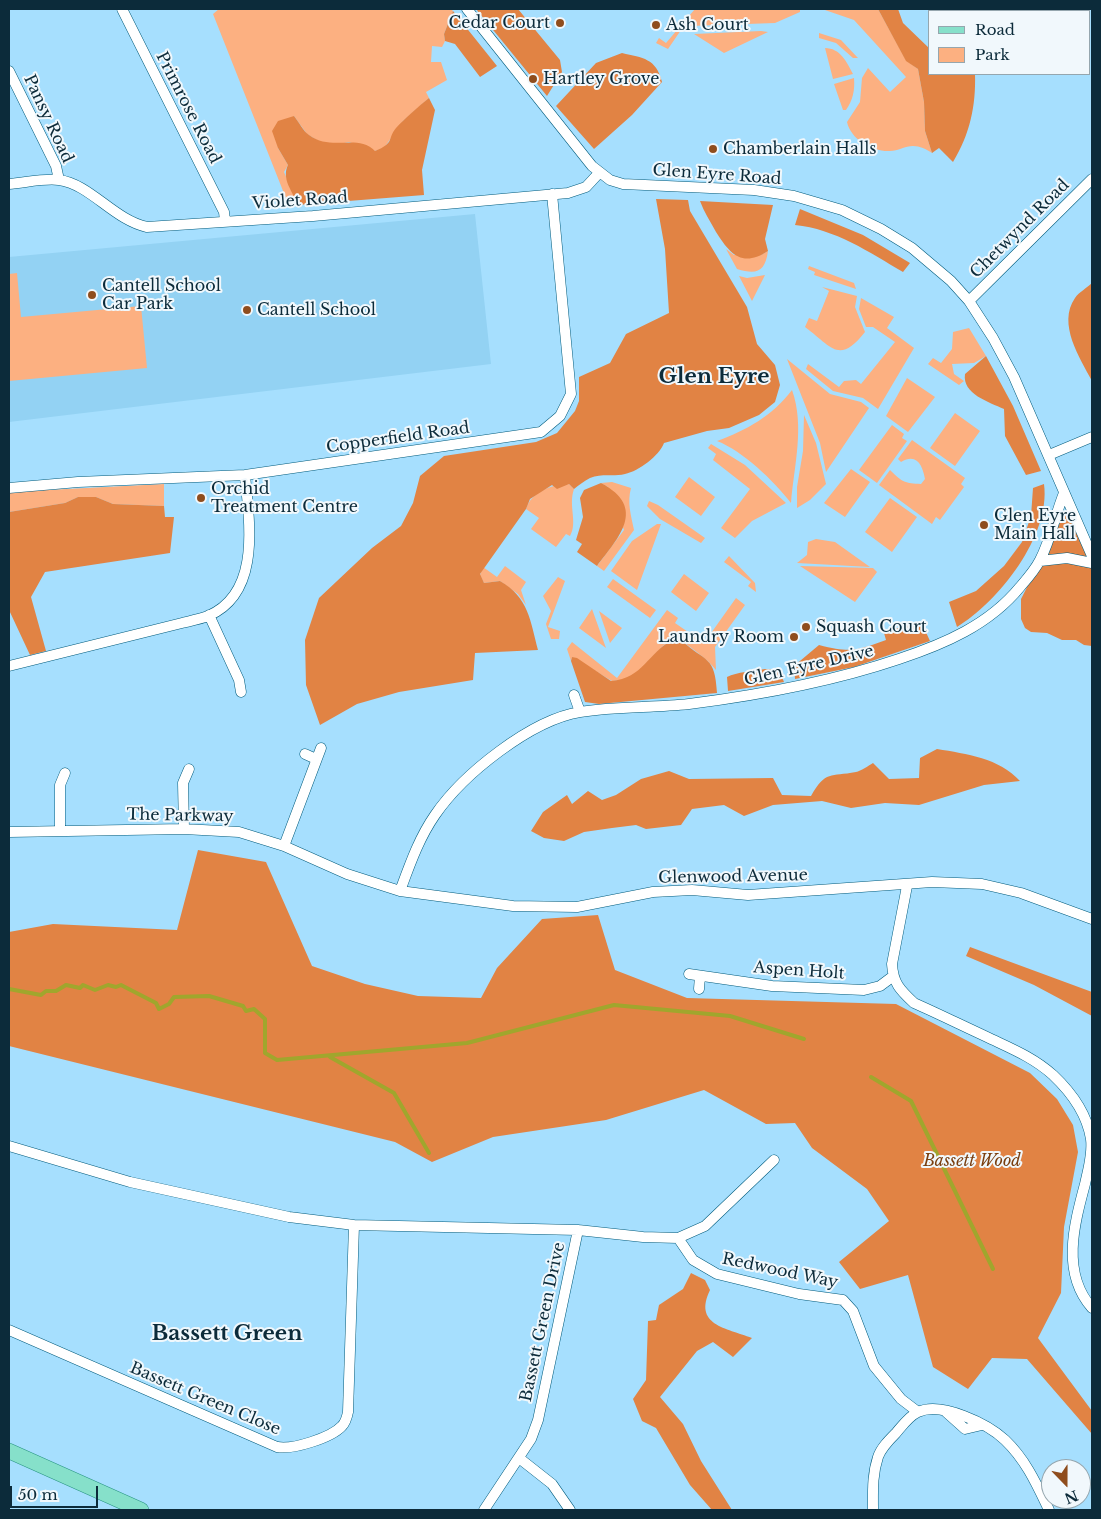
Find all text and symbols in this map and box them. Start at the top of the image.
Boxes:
legend [928,10,1091,75]
place label: Cedar Court [448,13,550,33]
place label: Ash Court [666,15,749,35]
marker: Cedar Court [554,17,566,29]
marker: Ash Court [650,19,662,31]
text: Road [975,20,1015,39]
text: Park [975,45,1010,64]
street label: Primrose Road [152,49,224,167]
place label: Hartley Grove [543,69,659,89]
street label: Pansy Road [19,72,77,166]
marker: Hartley Grove [527,73,539,85]
place label: Chamberlain Halls [723,139,877,159]
marker: Chamberlain Halls [707,143,719,155]
street label: Glen Eyre Road [652,161,782,189]
street label: Chetwynd Road [967,176,1073,282]
street label: Violet Road [251,188,349,214]
place label: Cantell School Car Park [102,276,221,314]
marker: Cantell School Car Park [86,289,98,301]
place label: Cantell School [257,300,376,320]
marker: Cantell School [241,304,253,316]
district label: Glen Eyre [659,364,769,390]
street label: Copperfield Road [325,418,471,458]
place label: Orchid Treatment Centre [211,479,358,517]
marker: Orchid Treatment Centre [195,492,207,504]
place label: Glen Eyre Main Hall [994,506,1076,544]
marker: Glen Eyre Main Hall [978,519,990,531]
place label: Squash Court [816,617,927,637]
marker: Squash Court [800,621,812,633]
place label: Laundry Room [658,627,784,647]
marker: Laundry Room [788,631,800,643]
street label: Glen Eyre Drive [742,642,876,690]
street label: The Parkway [126,805,234,827]
street label: Glenwood Avenue [658,866,808,888]
street label: Aspen Holt [753,958,845,984]
park label: Bassett Wood [923,1151,1021,1171]
street label: Bassett Green Drive [517,1240,569,1404]
street label: Redwood Way [720,1249,840,1293]
district label: Bassett Green [152,1321,302,1347]
street label: Bassett Green Close [127,1359,283,1439]
north arrow [1041,1459,1091,1509]
scale bar [12,1476,100,1508]
text: 50 m [18,1485,58,1504]
text: N [1062,1486,1081,1508]

